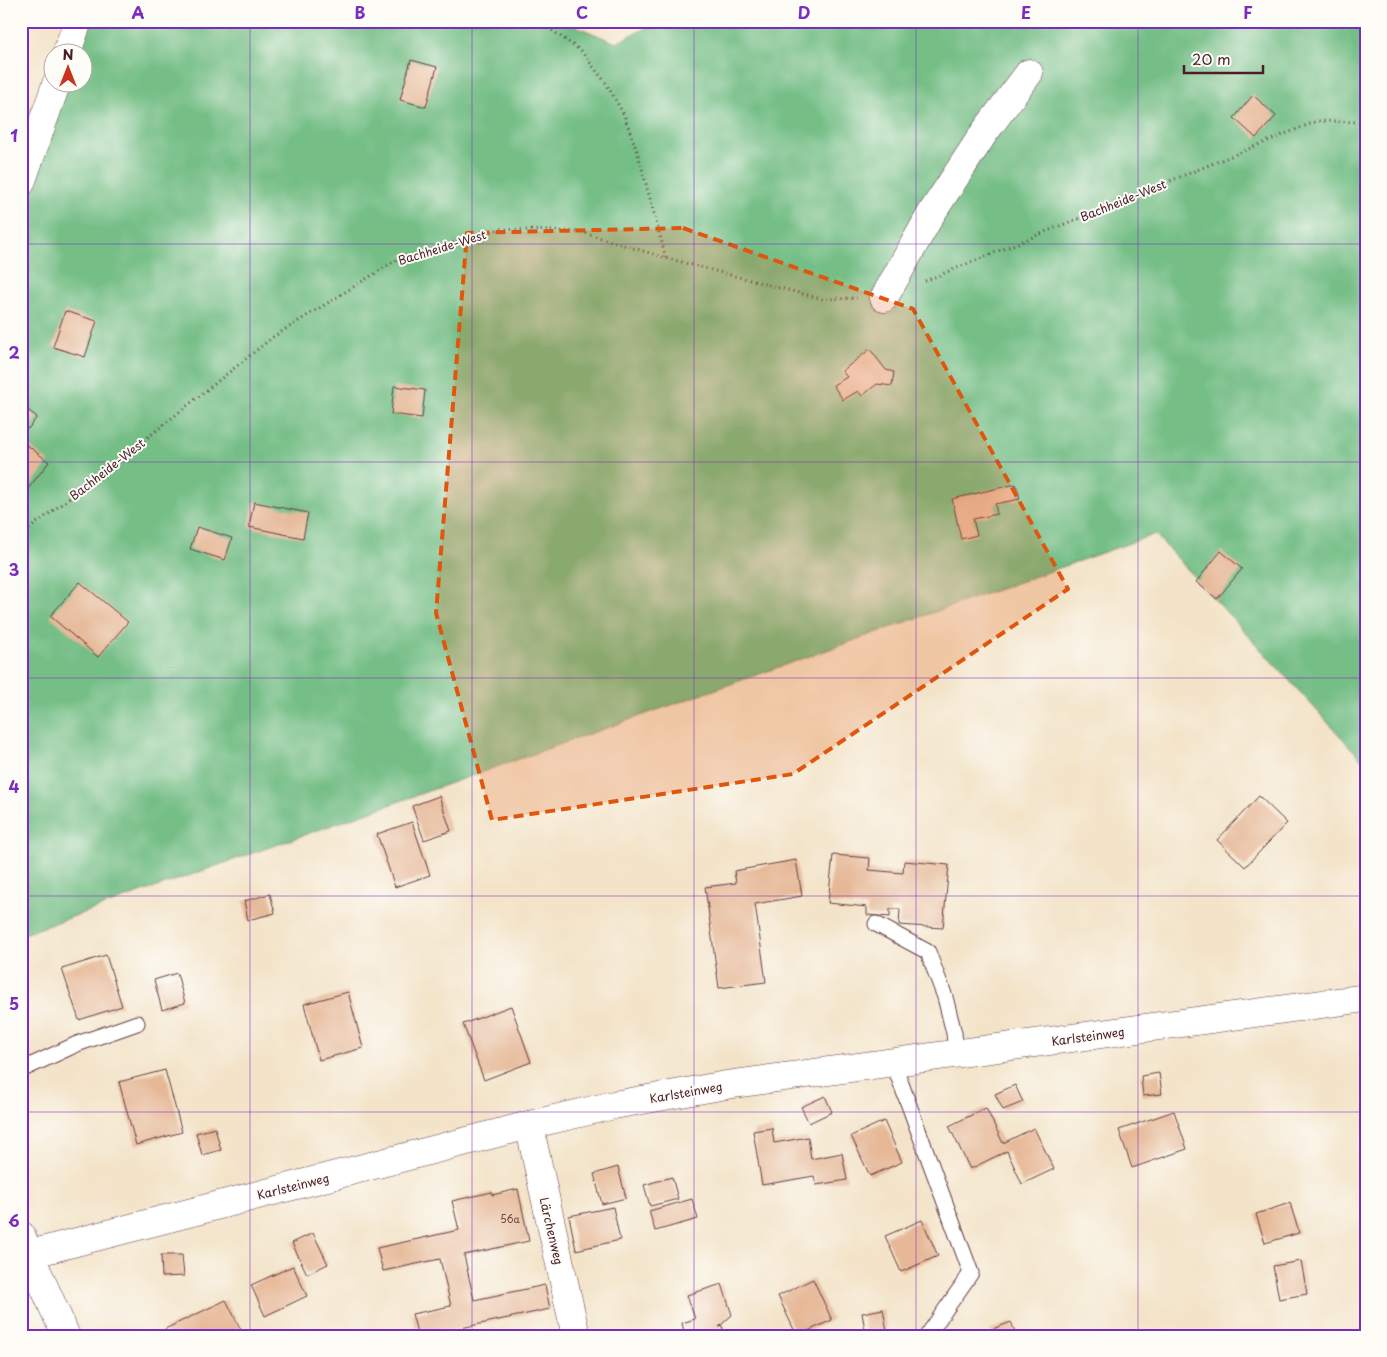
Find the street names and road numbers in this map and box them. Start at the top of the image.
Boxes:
street label: Bachheide-West [1077,174,1169,225]
street label: Bachheide-West [396,225,488,269]
street label: Bachheide-West [65,434,149,504]
street label: Karlsteinweg [1050,1022,1126,1050]
street label: Karlsteinweg [648,1077,724,1107]
street label: Karlsteinweg [255,1168,331,1204]
street label: Lärchenweg [535,1195,569,1267]

